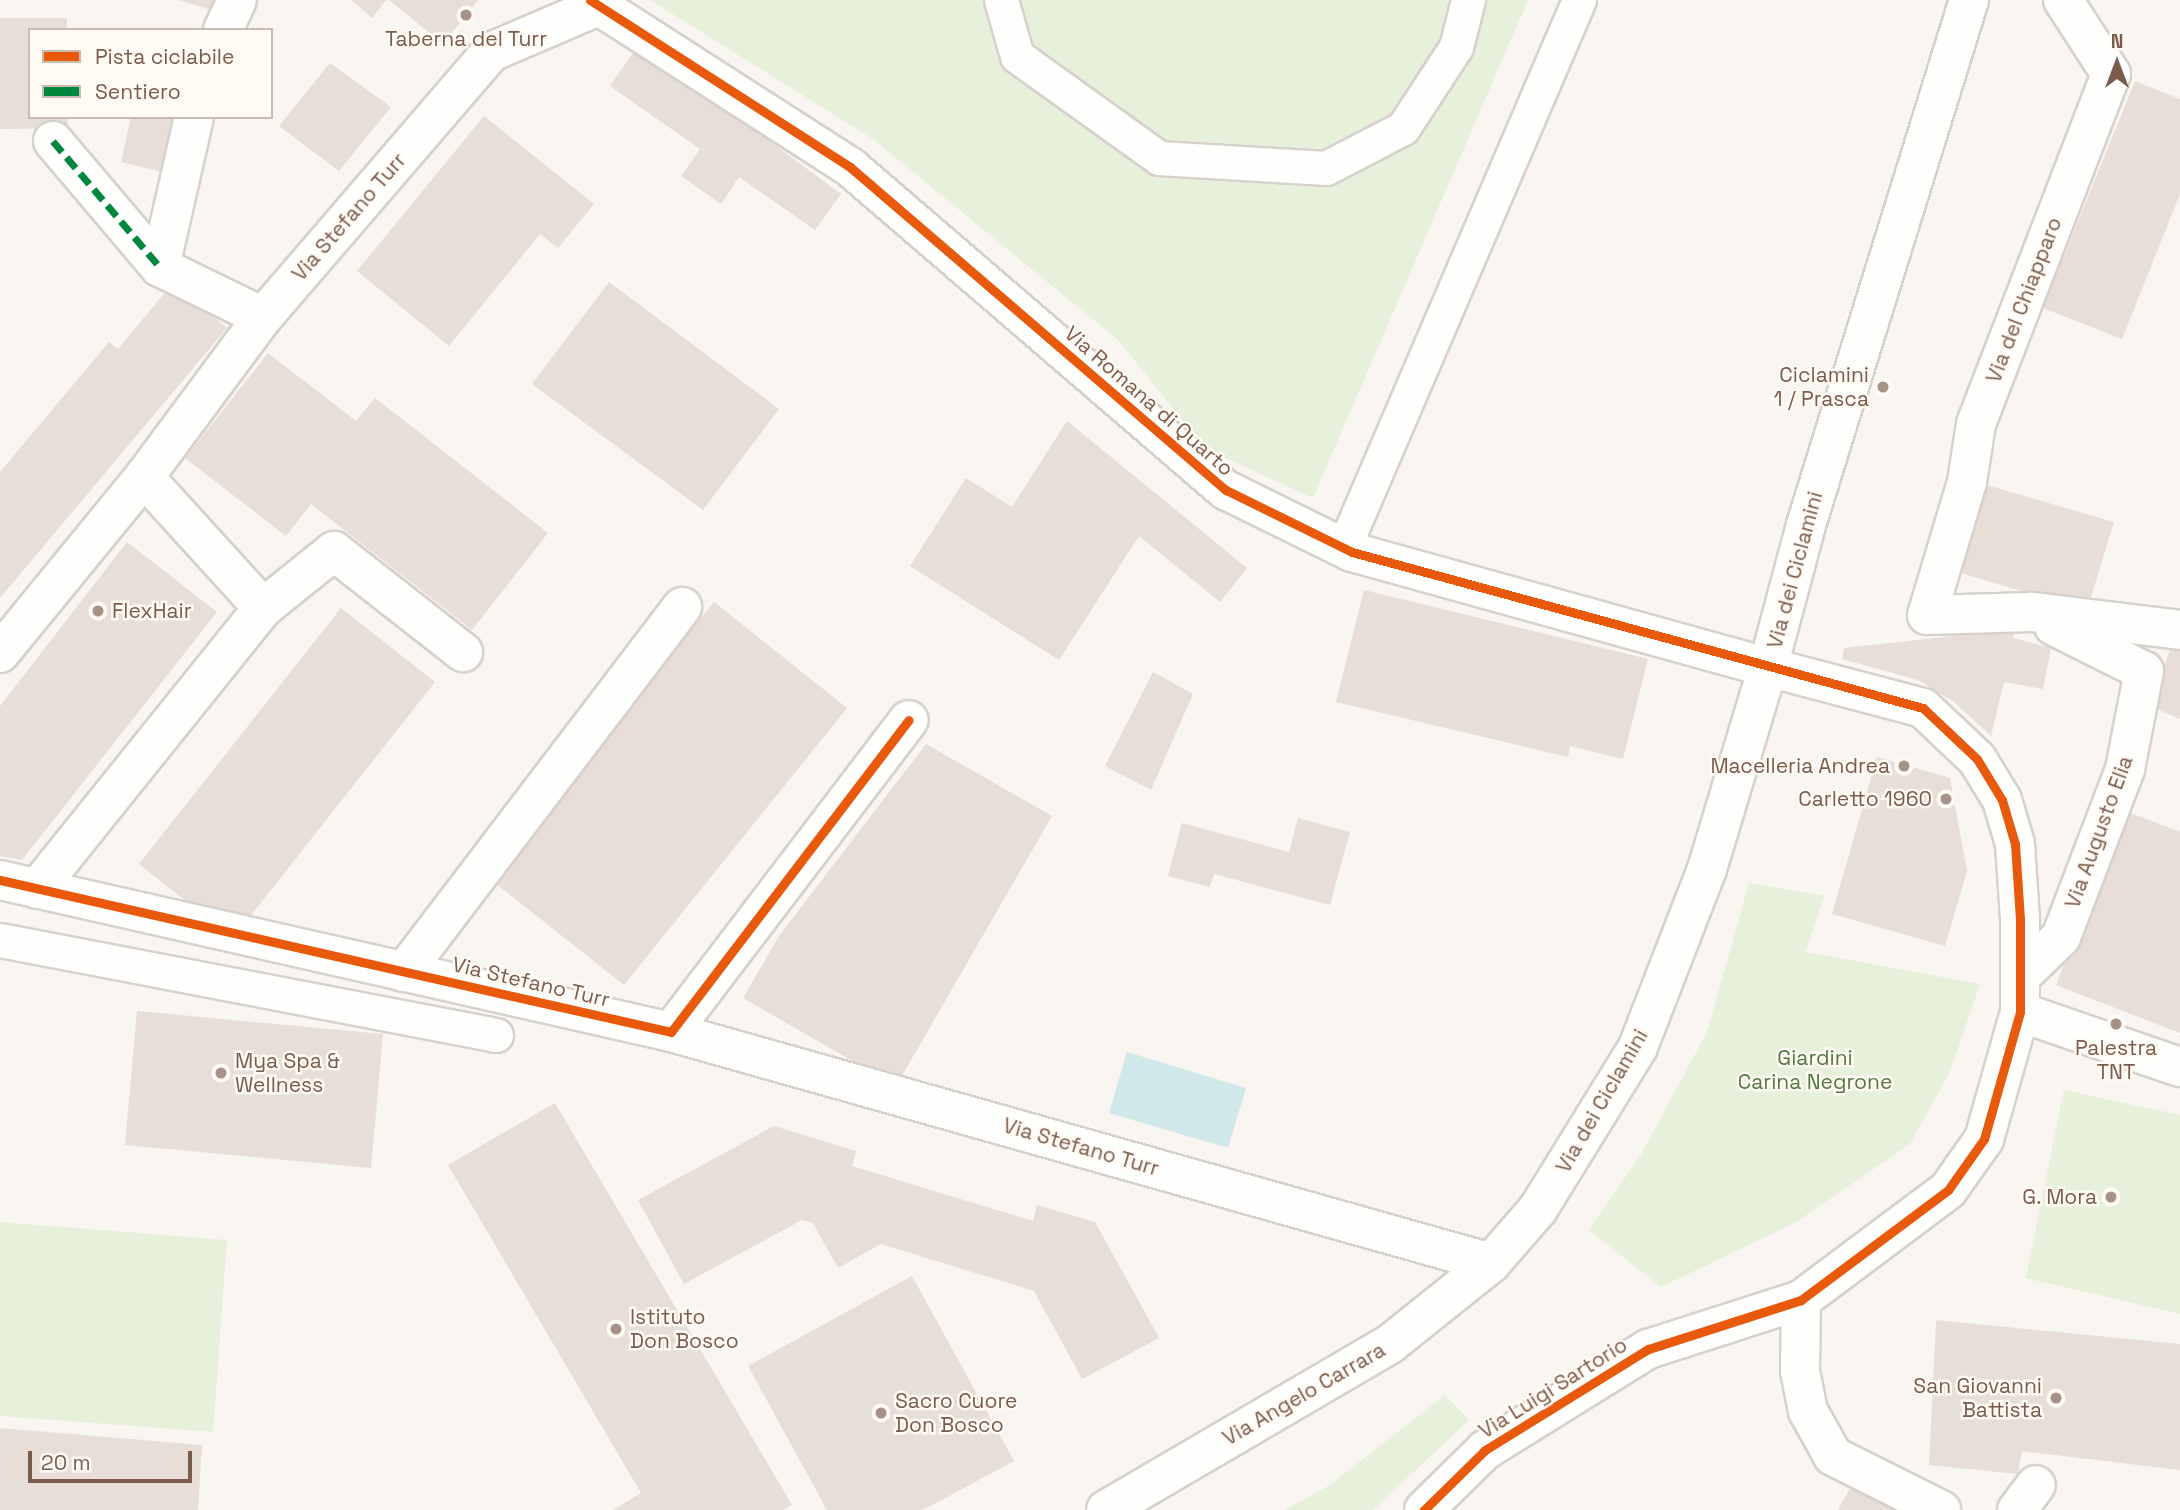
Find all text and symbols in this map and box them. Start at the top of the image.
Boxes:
marker: Taberna del Turr [458,7,474,23]
place label: Taberna del Turr [385,26,547,52]
legend [28,28,273,119]
north arrow [2082,28,2152,98]
text: N [2111,29,2123,54]
text: Pista ciclabile [95,43,234,70]
text: Sentiero [95,78,181,105]
street label: Via Stefano Turr [286,148,412,286]
street label: Via del Chiapparo [1981,214,2067,386]
street label: Via Romana di Quarto [1059,321,1239,481]
place label: Ciclamini 1 / Prasca [1774,362,1869,412]
marker: Ciclamini 1 / Prasca [1875,379,1891,395]
street label: Via dei Ciclamini [1762,489,1828,651]
place label: FlexHair [112,598,192,624]
marker: FlexHair [90,603,106,619]
street label: Via Augusto Elia [2060,752,2138,912]
place label: Macelleria Andrea [1710,753,1890,779]
marker: Macelleria Andrea [1896,758,1912,774]
place label: Carletto 1960 [1798,786,1932,812]
marker: Carletto 1960 [1938,791,1954,807]
street label: Via Stefano Turr [449,952,613,1012]
marker: Palestra TNT [2108,1016,2124,1032]
street label: Via dei Ciclamini [1551,1025,1653,1177]
place label: Palestra TNT [2075,1035,2157,1085]
park label: Giardini Carina Negrone [1738,1045,1892,1095]
place label: Mya Spa & Wellness [235,1048,340,1098]
marker: Mya Spa & Wellness [213,1065,229,1081]
street label: Via Stefano Turr [1000,1113,1162,1181]
place label: G. Mora [2022,1184,2097,1210]
marker: G. Mora [2103,1189,2119,1205]
place label: Istituto Don Bosco [630,1304,739,1354]
marker: Istituto Don Bosco [608,1321,624,1337]
street label: Via Luigi Sartorio [1474,1332,1632,1444]
street label: Via Angelo Carrara [1218,1337,1390,1451]
place label: San Giovanni Battista [1913,1373,2042,1423]
place label: Sacro Cuore Don Bosco [895,1388,1017,1438]
marker: San Giovanni Battista [2048,1390,2064,1406]
marker: Sacro Cuore Don Bosco [873,1405,889,1421]
scale bar [32,1436,196,1480]
text: 20 m [41,1449,91,1476]

